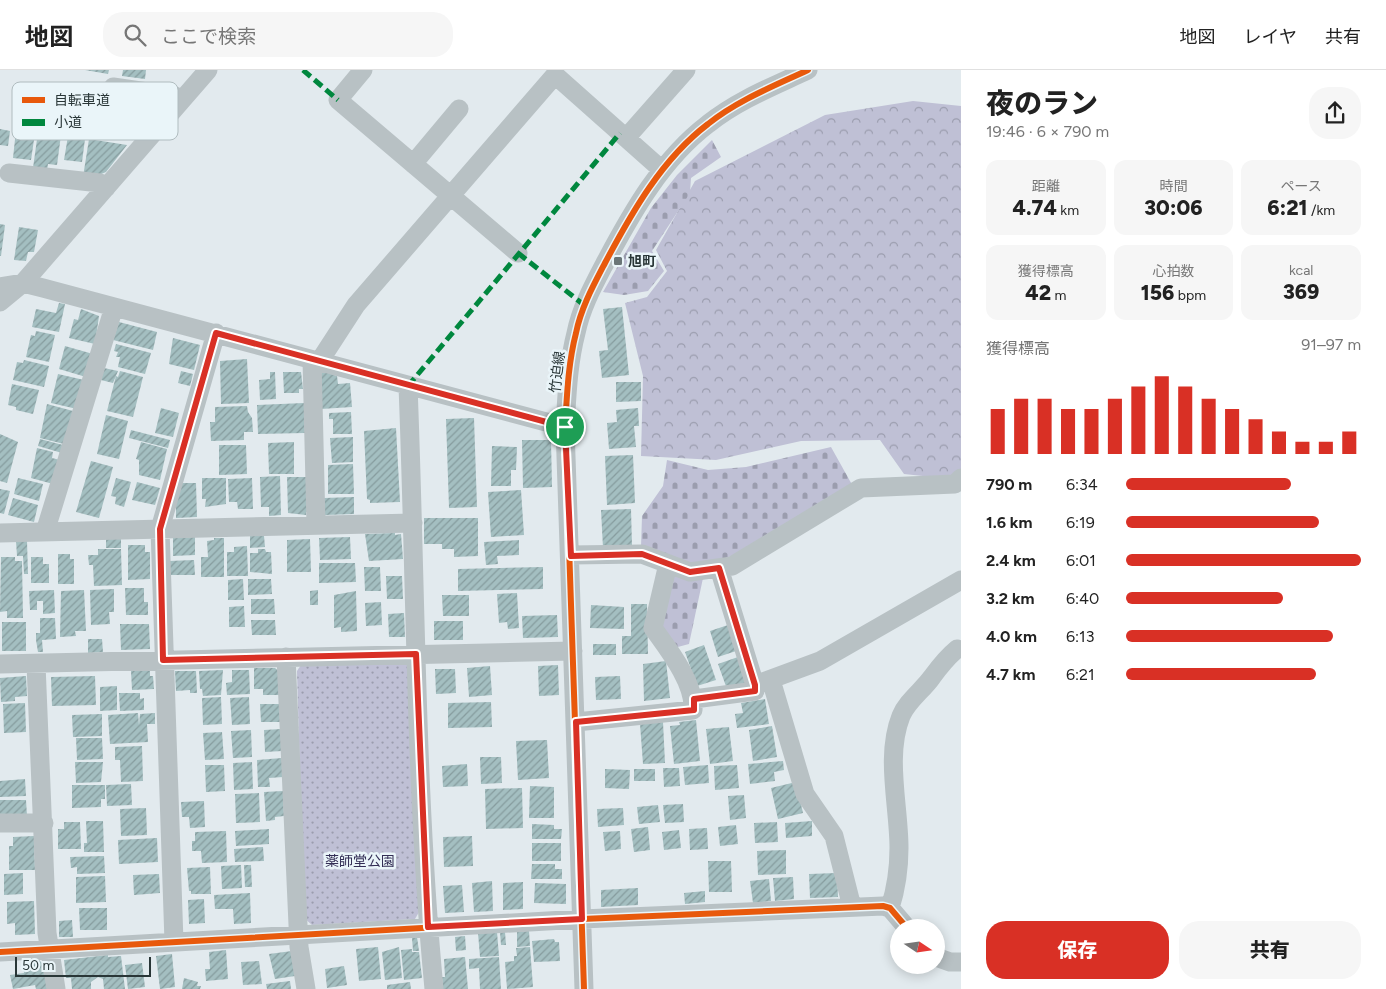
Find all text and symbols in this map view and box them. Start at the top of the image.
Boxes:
search box [103,12,453,57]
icon: search [121,21,149,49]
text: 地図 [25,22,73,51]
text: ここで検索 [161,25,256,48]
text: 地図 [1180,26,1216,48]
text: レイヤ [1244,26,1297,48]
text: 共有 [1325,26,1361,48]
legend [12,82,178,140]
text: 夜のラン [986,86,1098,120]
button: share [1309,87,1361,139]
text: 自転車道 [54,92,110,109]
text: 小道 [54,114,82,131]
text: 19:46 · 6 × 790 m [986,122,1109,141]
text: 距離 [1032,178,1060,195]
text: 時間 [1159,178,1187,195]
text: ペース [1281,178,1322,195]
text: 4.74 [1013,195,1057,220]
text: 30:06 [1144,195,1203,220]
text: 6:21 [1267,195,1308,220]
text: km [1057,202,1079,219]
text: /km [1308,202,1335,219]
place label: 旭町 [628,253,656,270]
marker: 旭町 [612,255,624,267]
text: kcal [1289,262,1313,279]
text: 獲得標高 [1018,263,1074,280]
text: 心拍数 [1152,263,1194,280]
text: 369 [1283,279,1319,304]
text: 42 [1025,280,1051,305]
text: 156 [1141,280,1174,305]
text: m [1051,287,1066,304]
text: bpm [1174,287,1206,304]
text: 91–97 m [1301,335,1361,354]
text: 獲得標高 [986,339,1050,358]
street label: 竹迫線 [547,350,568,394]
pin [544,406,586,448]
icon: arrive [551,413,579,441]
text: 790 m [986,475,1032,494]
text: 6:34 [1066,475,1098,494]
text: 1.6 km [986,513,1032,532]
text: 6:19 [1066,513,1095,532]
text: 2.4 km [986,551,1036,570]
text: 6:01 [1066,551,1096,570]
text: 3.2 km [986,589,1035,608]
text: 6:40 [1066,589,1099,608]
text: 4.0 km [986,627,1037,646]
text: 6:13 [1066,627,1094,646]
text: 4.7 km [986,665,1035,684]
text: 6:21 [1066,665,1095,684]
park label: 薬師堂公園 [325,853,395,870]
north arrow [890,919,945,974]
map controls [890,919,945,974]
button: 保存 [986,921,1169,979]
button: 共有 [1179,921,1361,979]
scale bar [15,954,151,977]
text: 50 m [22,957,54,974]

